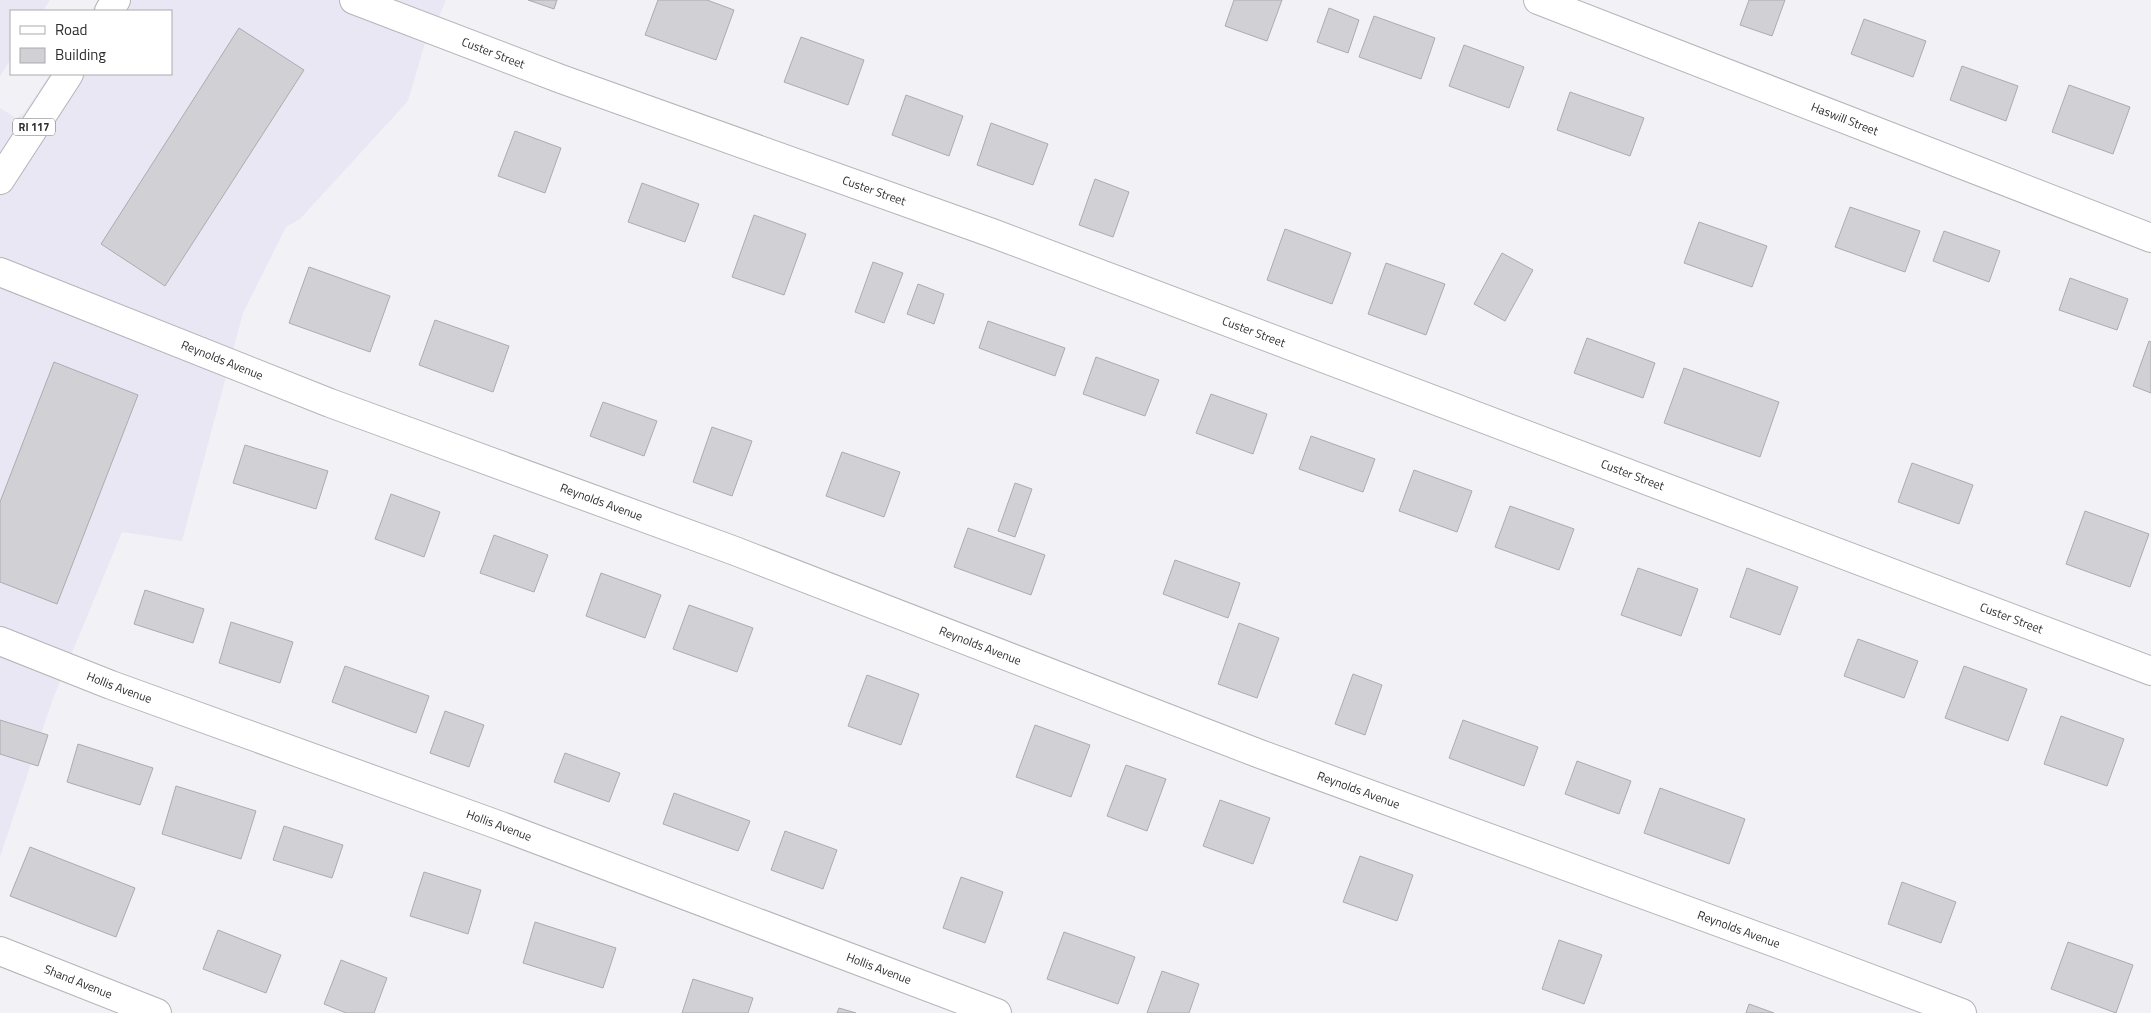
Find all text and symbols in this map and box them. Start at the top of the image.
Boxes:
legend [10,10,172,75]
text: Road [55,18,87,41]
street label: Custer Street [459,32,529,74]
text: Building [55,43,106,66]
street label: Haswill Street [1809,97,1882,141]
road number: RI 117 [13,118,55,136]
street label: Custer Street [840,170,909,211]
street label: Custer Street [1219,311,1289,352]
street label: Reynolds Avenue [178,335,266,385]
street label: Custer Street [1598,454,1668,496]
street label: Reynolds Avenue [558,478,646,526]
street label: Custer Street [1977,597,2047,639]
street label: Reynolds Avenue [936,621,1024,670]
street label: Hollis Avenue [84,666,155,708]
street label: Reynolds Avenue [1315,766,1403,813]
street label: Hollis Avenue [464,804,535,846]
street label: Reynolds Avenue [1695,905,1783,953]
street label: Hollis Avenue [844,947,914,989]
street label: Shand Avenue [41,959,115,1003]

